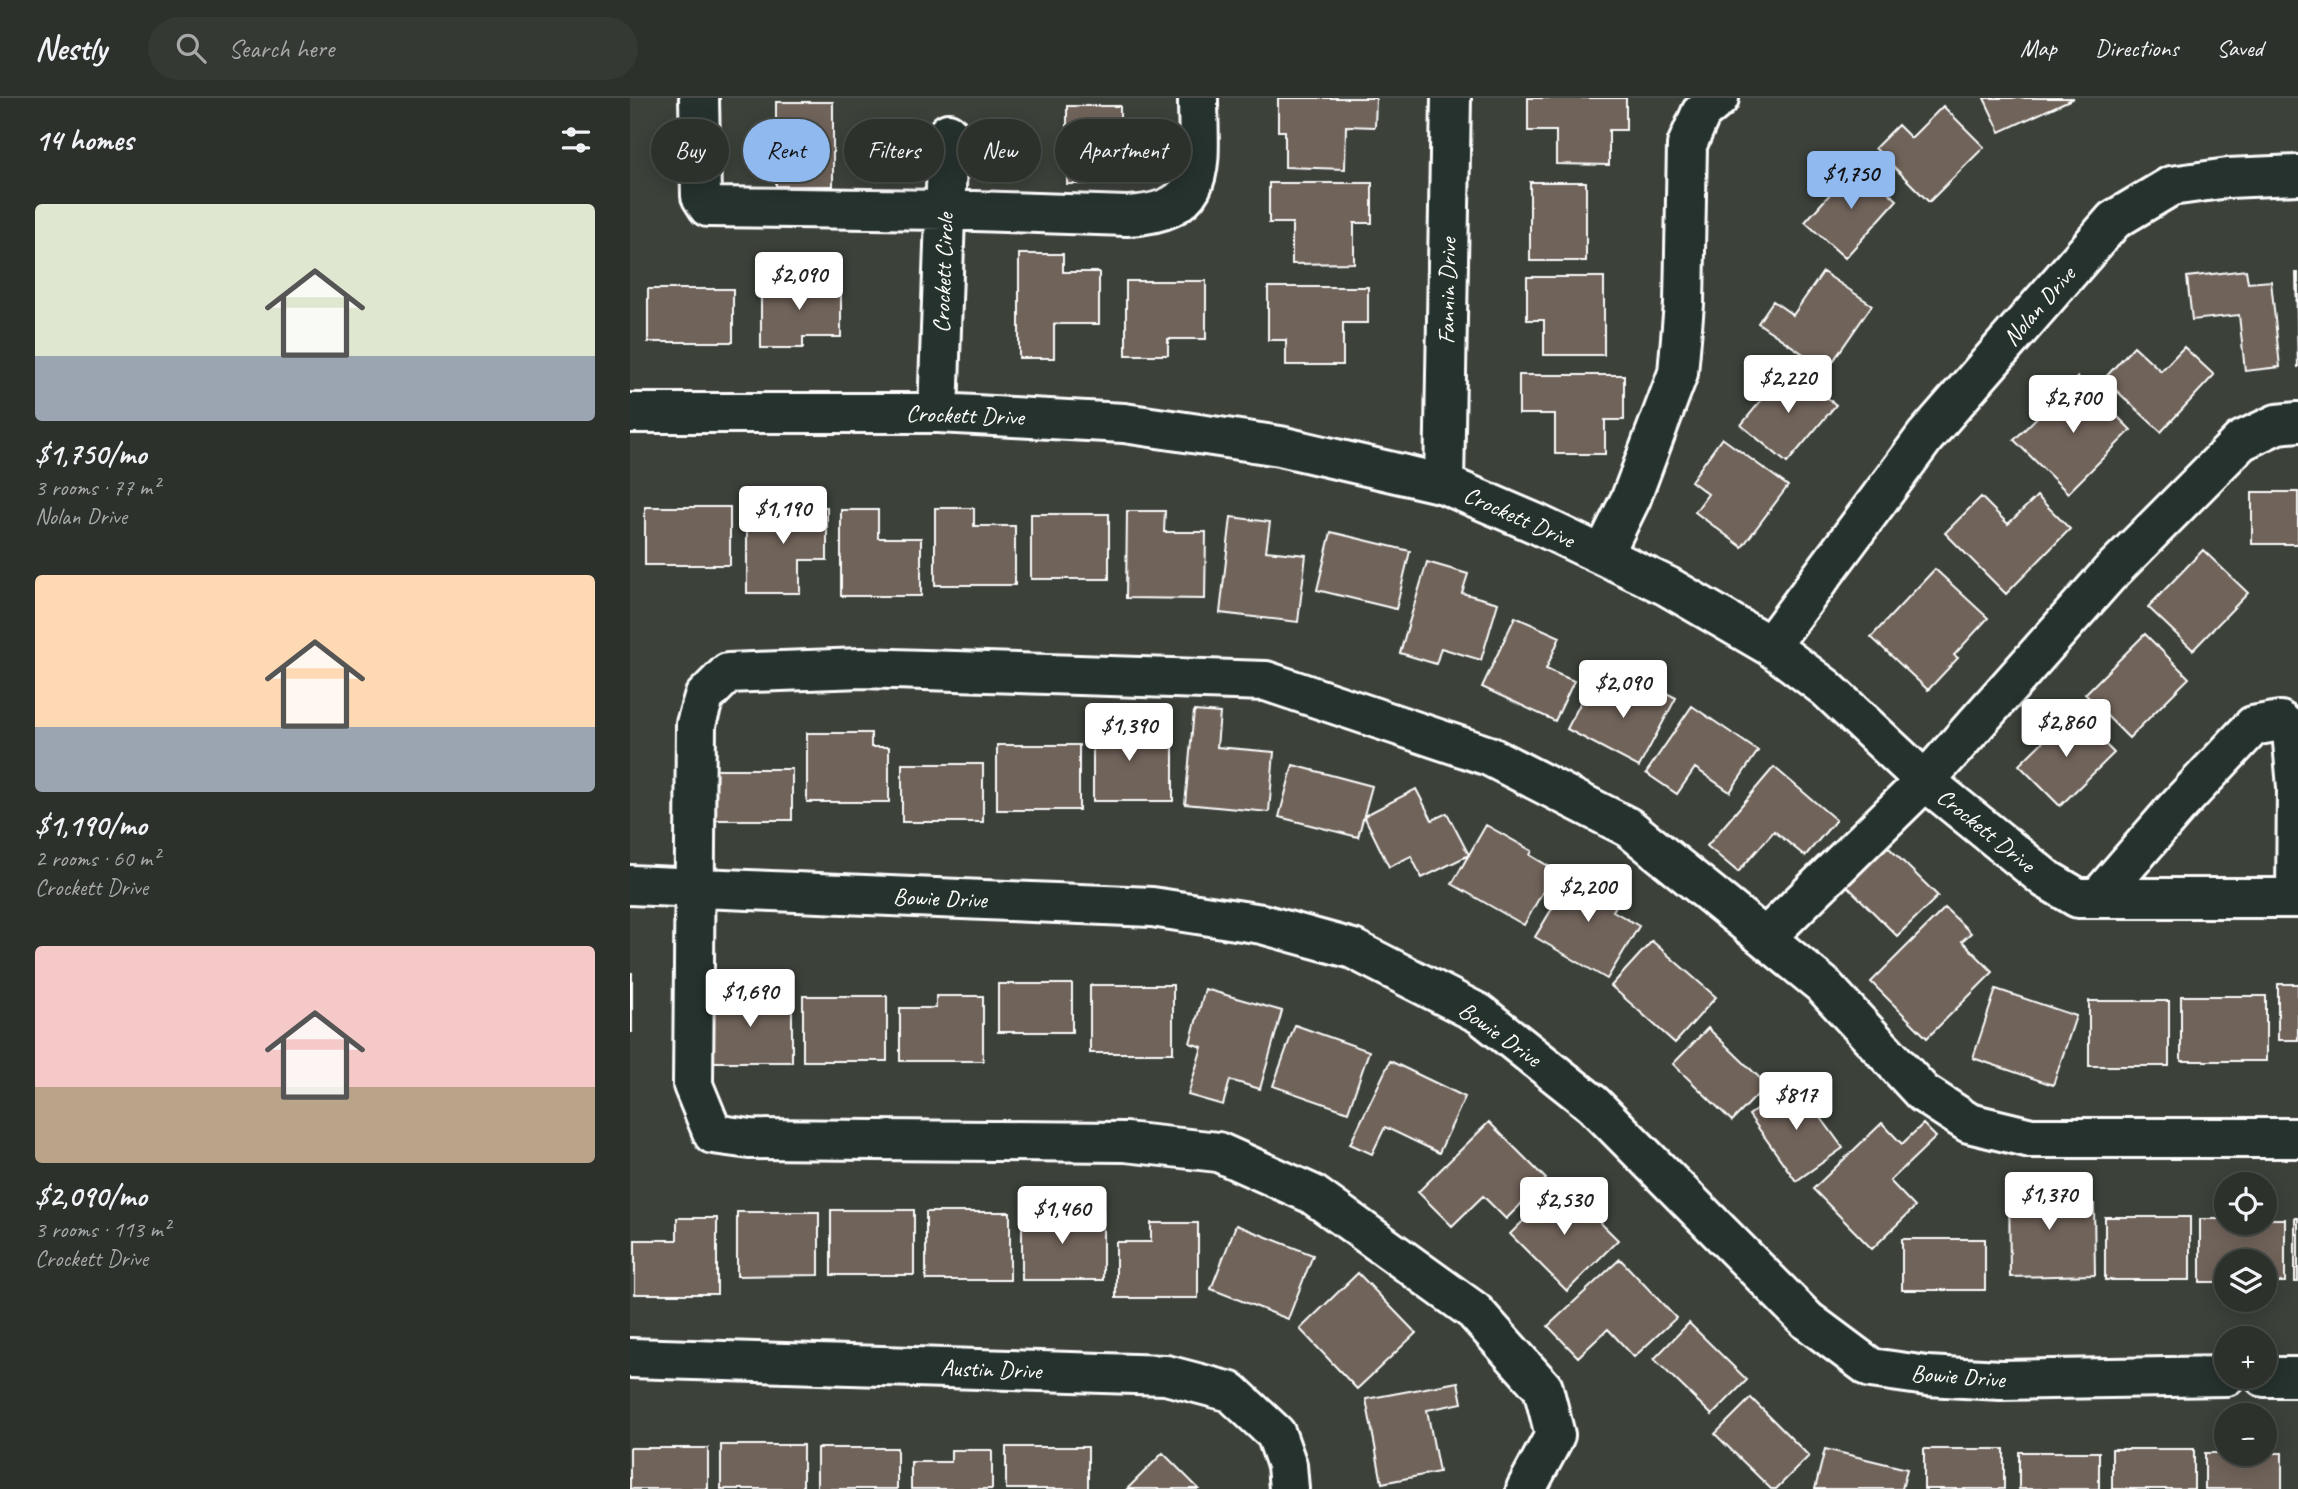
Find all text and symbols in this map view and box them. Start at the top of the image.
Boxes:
search box [148,17,638,80]
text: Nestly [35,27,106,69]
icon: search [172,29,210,67]
text: Search here [228,32,334,65]
text: Map [2020,33,2057,63]
text: Directions [2095,33,2178,63]
text: Saved [2216,33,2263,63]
chip: Buy [651,119,729,182]
chip: Rent [743,119,830,182]
chip: Filters [844,119,944,182]
chip: New [958,119,1041,182]
chip: Apartment [1055,119,1191,182]
text: 14 homes [35,121,133,159]
icon: filters [557,121,595,159]
pin: $1,750 [1794,152,1908,211]
text: $1,750 [1823,159,1879,188]
street label: Crockett Circle [926,210,960,333]
street label: Fannin Drive [1431,235,1463,344]
icon: home [252,250,378,376]
pin: $2,090 [742,252,856,312]
street label: Nolan Drive [1996,258,2083,352]
text: $2,090 [771,260,827,289]
pin: $2,220 [1731,356,1845,415]
text: $2,220 [1760,363,1816,392]
pin: $2,700 [2016,376,2130,435]
text: $2,700 [2045,383,2101,412]
street label: Crockett Drive [906,398,1027,432]
text: $1,750/mo [35,435,146,473]
text: 3 rooms · 77 m² [35,473,159,502]
street label: Crockett Drive [1459,479,1581,556]
pin: $1,190 [726,486,840,546]
text: $1,190 [755,494,811,523]
text: Nolan Drive [35,502,127,531]
icon: home [252,621,378,747]
pin: $2,090 [1566,660,1680,720]
text: $2,090 [1595,668,1651,697]
pin: $2,860 [2009,700,2123,759]
pin: $1,390 [1072,704,1186,763]
text: $2,860 [2038,707,2094,736]
text: $1,390 [1101,711,1157,740]
street label: Crockett Drive [1931,781,2043,880]
text: $1,190/mo [35,806,147,844]
text: 2 rooms · 60 m² [35,844,159,873]
pin: $2,200 [1531,864,1645,924]
text: $2,200 [1560,872,1616,901]
text: Crockett Drive [35,873,148,902]
street label: Bowie Drive [893,881,990,915]
pin: $1,690 [693,970,807,1029]
text: $1,690 [722,977,778,1006]
icon: home [252,992,378,1118]
street label: Bowie Drive [1453,995,1549,1074]
pin: $817 [1755,1072,1837,1132]
text: $817 [1775,1080,1817,1109]
pin: $1,370 [1992,1172,2106,1232]
map controls [2214,1172,2277,1466]
button: locate [2214,1172,2277,1235]
text: $2,090/mo [35,1177,147,1215]
pin: $2,530 [1507,1178,1621,1237]
text: $1,370 [2021,1180,2077,1209]
text: $2,530 [1536,1185,1592,1214]
pin: $1,460 [1005,1186,1119,1246]
text: $1,460 [1034,1194,1090,1223]
text: 3 rooms · 113 m² [35,1215,170,1244]
text: Crockett Drive [35,1244,148,1273]
button: layers [2214,1249,2277,1312]
button: + [2214,1326,2277,1389]
street label: Austin Drive [940,1352,1044,1386]
street label: Bowie Drive [1910,1358,2008,1394]
button: − [2214,1403,2277,1466]

